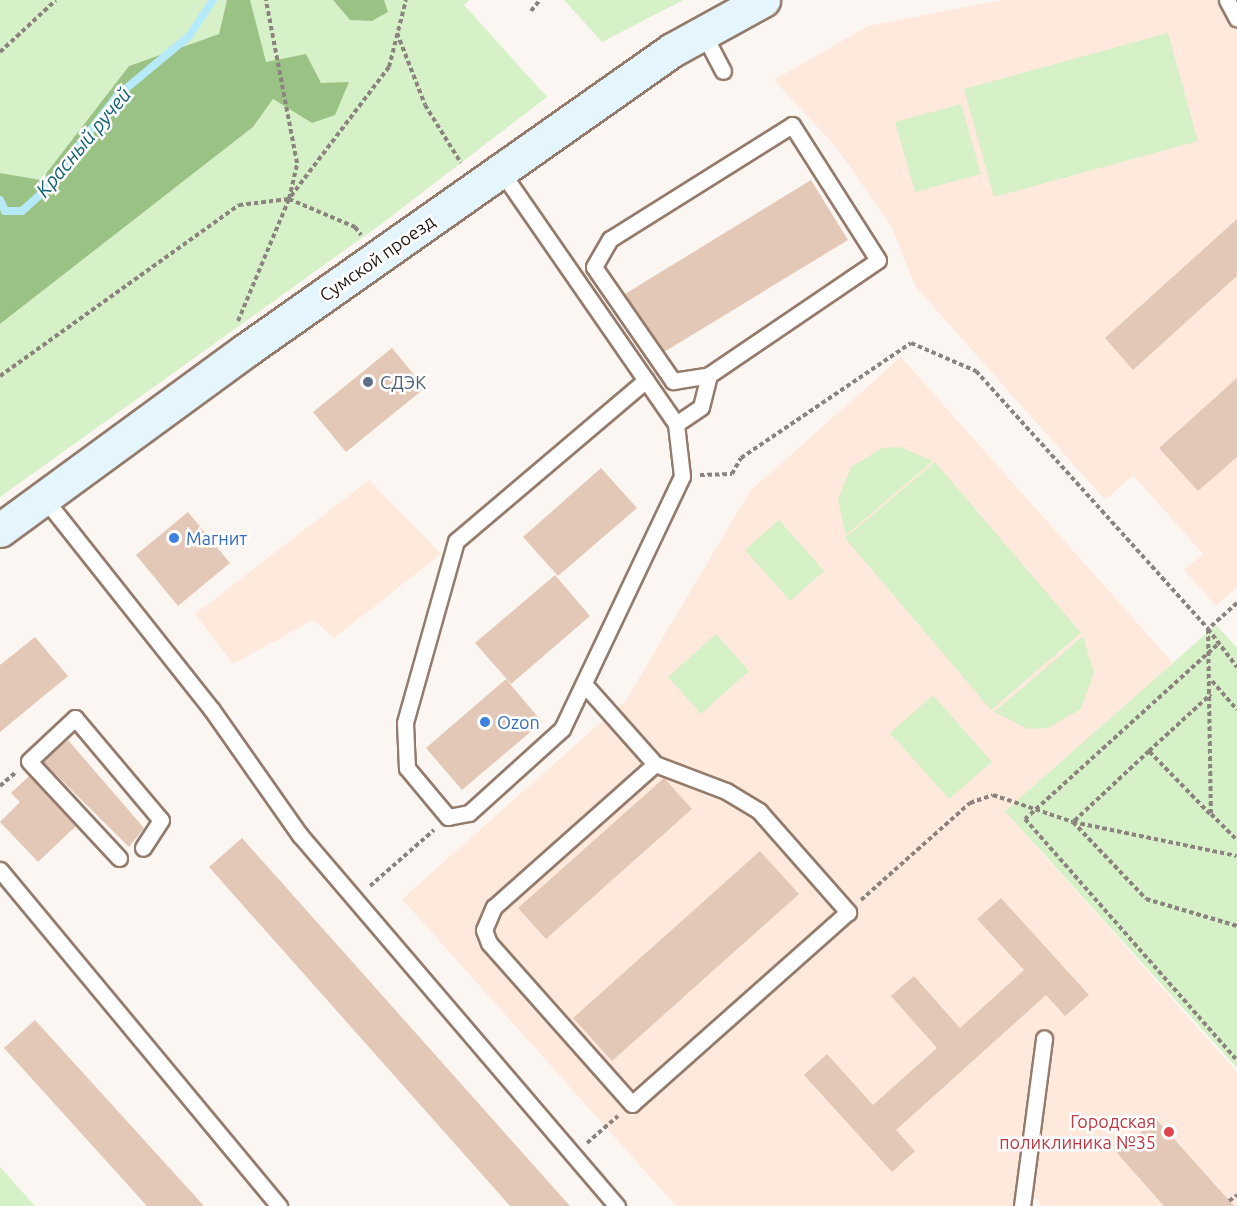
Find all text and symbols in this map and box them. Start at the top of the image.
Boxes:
water label: Красный ручей [30,82,136,202]
street label: Сумской проезд [315,210,439,306]
place label: СДЭК [380,371,426,393]
marker: СДЭК [361,375,375,389]
place label: Магнит [186,527,247,549]
marker: Магнит [167,531,181,545]
place label: Ozon [497,711,540,733]
marker: Ozon [478,715,492,729]
place label: Городская поликлиника №35 [999,1111,1156,1154]
marker: Городская поликлиника №35 [1160,1123,1178,1141]

